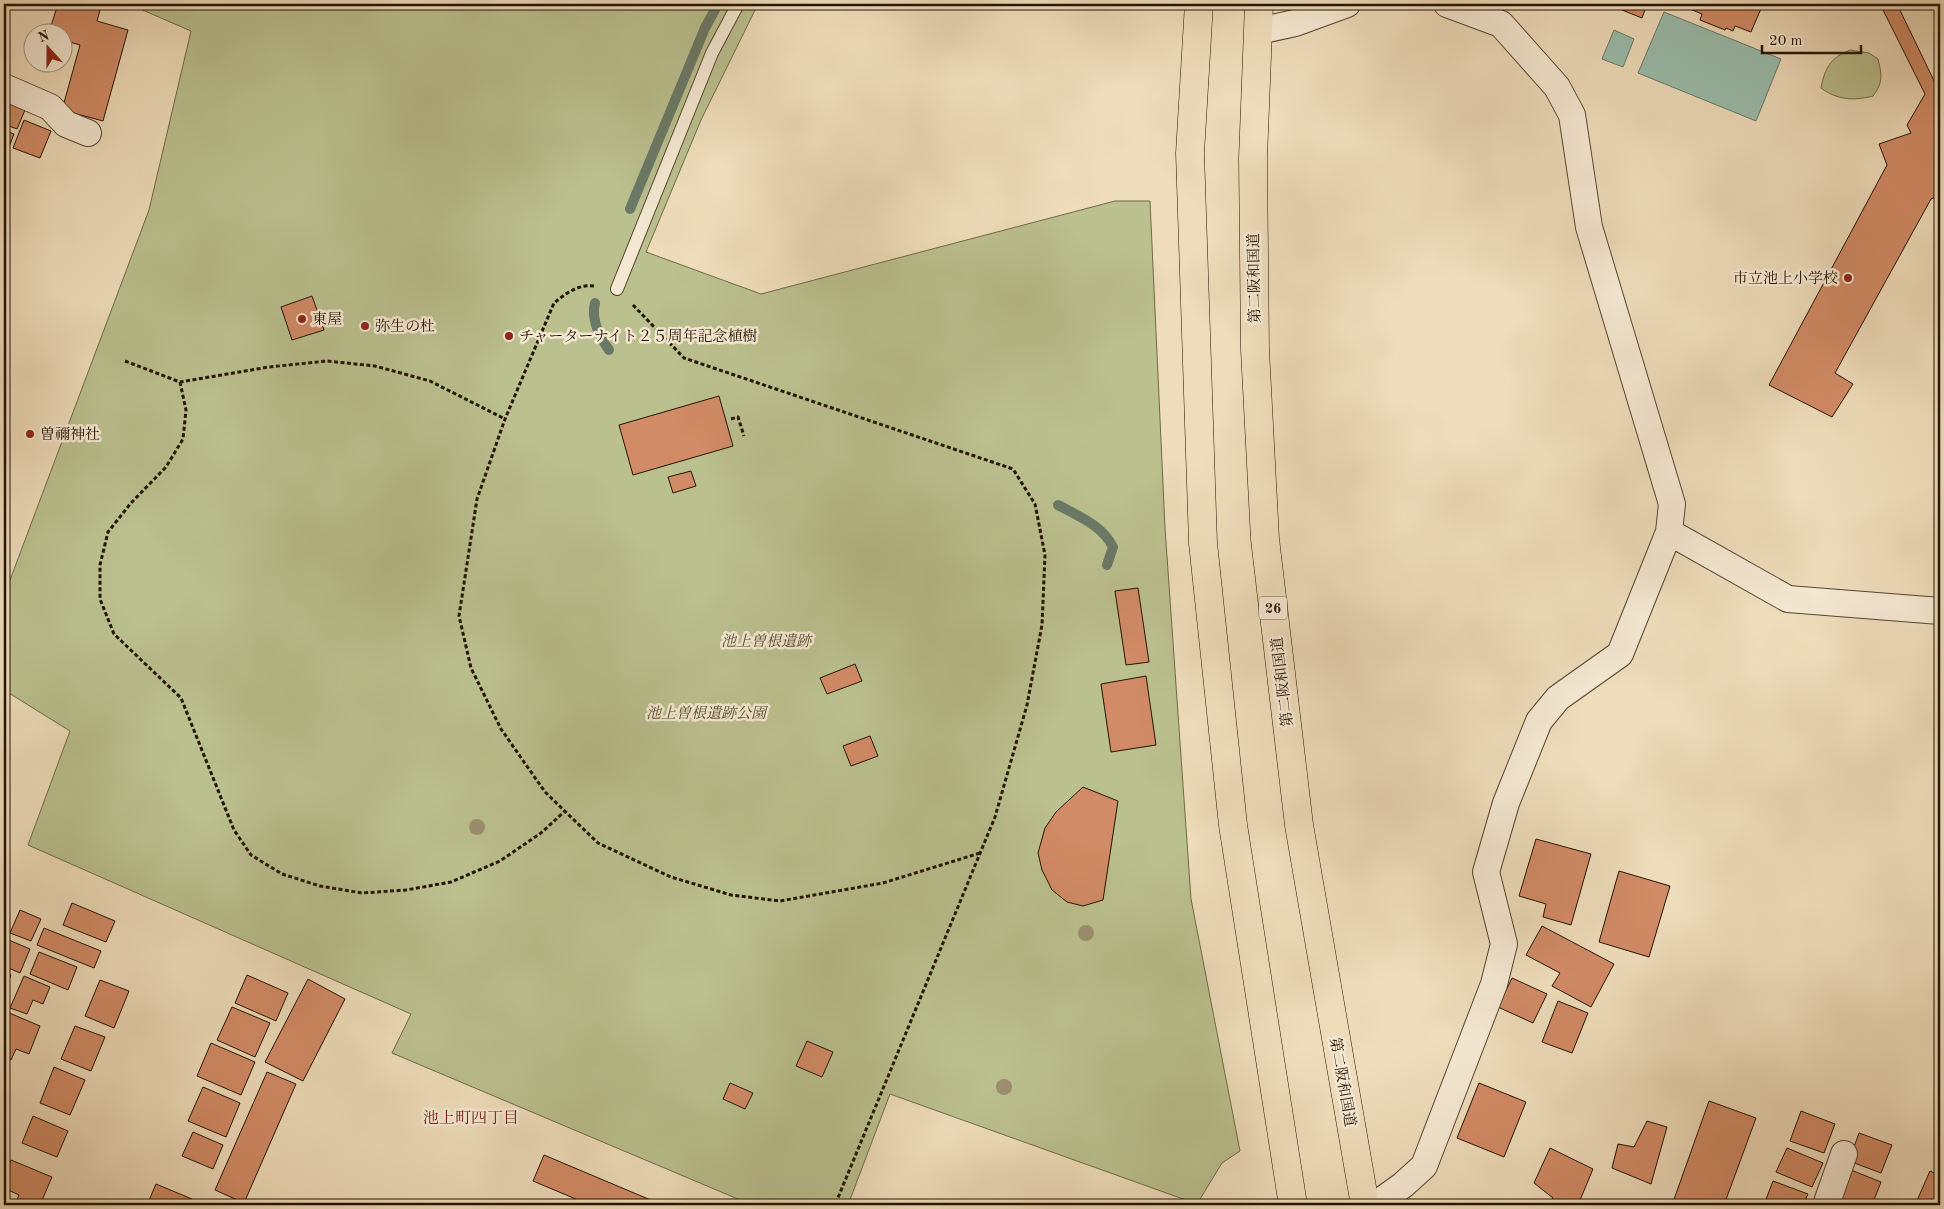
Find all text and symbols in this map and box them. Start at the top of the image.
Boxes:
north arrow [22,22,72,72]
scale bar [1762,22,1860,54]
text: N [36,28,51,45]
text: 20 m [1769,34,1803,49]
street label: 第二阪和国道 [1245,233,1264,323]
place label: 市立池上小学校 [1733,270,1838,287]
marker: 市立池上小学校 [1842,272,1854,284]
place label: 東屋 [312,311,342,328]
marker: 東屋 [296,313,308,325]
place label: 弥生の杜 [375,318,435,335]
marker: 弥生の杜 [359,320,371,332]
place label: チャーターナイト２５周年記念植樹 [519,328,758,345]
marker: チャーターナイト２５周年記念植樹 [503,330,515,342]
place label: 曽禰神社 [40,426,100,443]
marker: 曽禰神社 [24,428,36,440]
road number: 26 [1259,596,1287,620]
park label: 池上曽根遺跡 [721,633,813,650]
street label: 第二阪和国道 [1269,636,1296,728]
park label: 池上曽根遺跡公園 [646,705,769,722]
street label: 第二阪和国道 [1326,1036,1359,1128]
district label: 池上町四丁目 [423,1109,519,1127]

